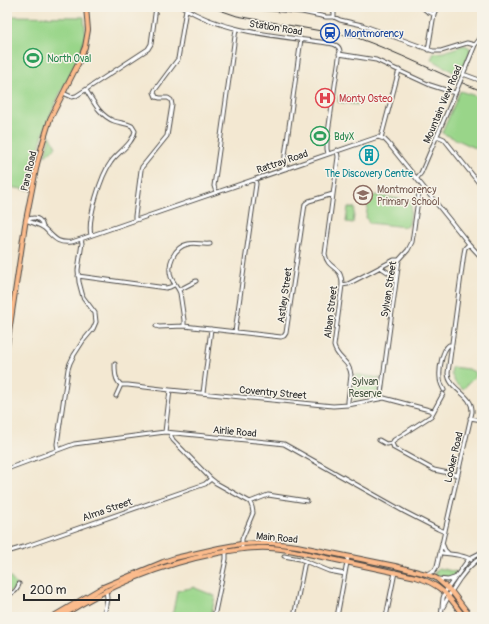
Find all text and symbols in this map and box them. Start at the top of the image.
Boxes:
street label: Station Road [248,18,303,38]
station icon: Montmorency [319,22,341,44]
place label: Montmorency [344,28,404,40]
sports icon: North Oval [22,47,44,69]
place label: North Oval [47,53,91,65]
street label: Mountain View Road [421,63,465,145]
hospital icon: Monty Osteo [314,87,336,109]
place label: Monty Osteo [339,93,393,105]
sports icon: BdyX [309,125,331,147]
place label: BdyX [334,131,355,143]
building icon: The Discovery Centre [358,144,380,166]
street label: Rattray Road [255,148,310,176]
street label: Para Road [19,150,39,192]
place label: The Discovery Centre [325,168,413,180]
school or university icon: Montmorency Primary School [352,184,374,206]
place label: Montmorency Primary School [377,184,440,208]
street label: Sylvan Street [379,259,399,318]
street label: Astley Street [275,266,295,324]
street label: Alban Street [322,284,340,339]
park label: Sylvan Reserve [348,376,382,400]
street label: Coventry Street [239,384,308,402]
street label: Airlie Road [213,424,257,440]
street label: Looker Road [442,430,466,484]
street label: Alma Street [81,496,135,524]
street label: Main Road [255,530,298,546]
scale bar [24,576,119,602]
text: 200 m [30,583,67,598]

